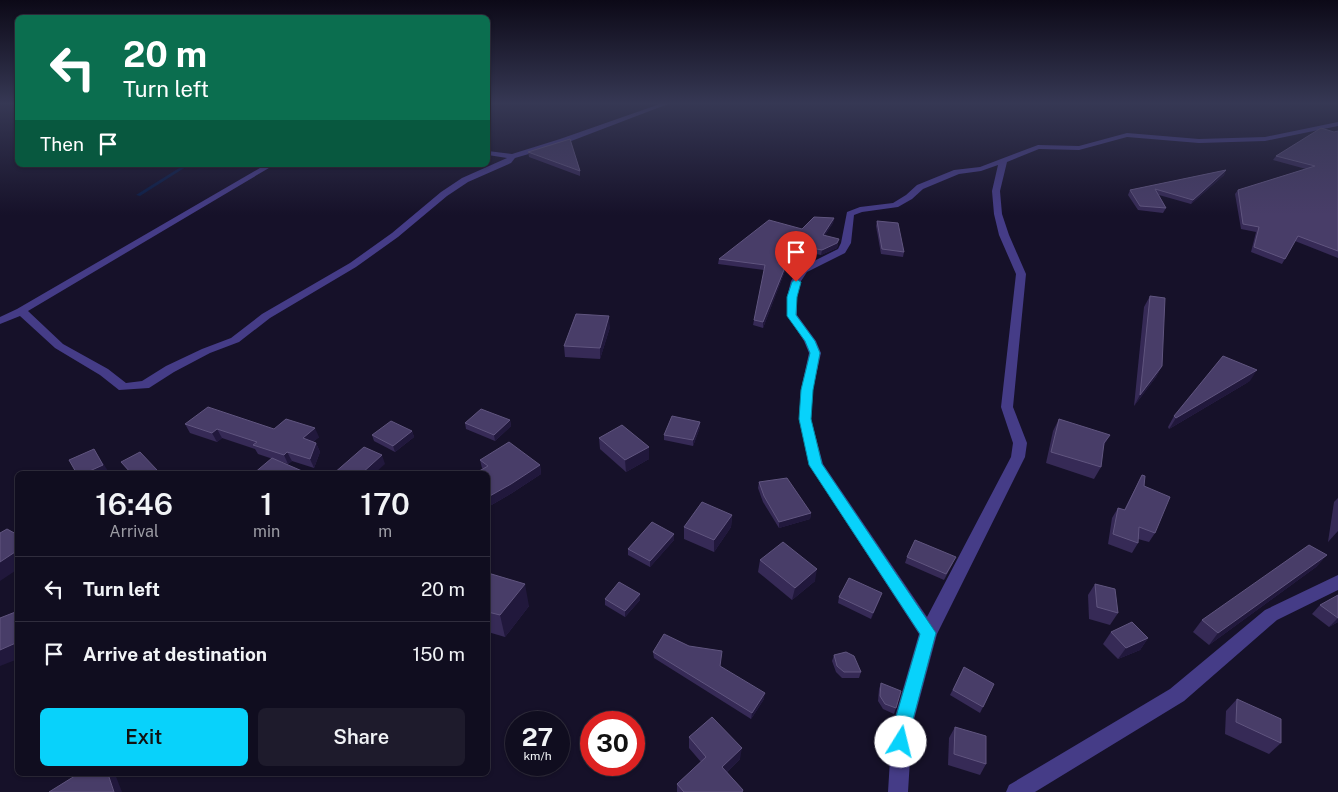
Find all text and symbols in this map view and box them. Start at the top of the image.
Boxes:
text: 20 m [123,34,207,75]
icon: left [40,35,105,100]
text: Turn left [123,76,209,102]
icon: arrive [94,130,122,158]
text: Then [40,133,84,155]
pin [775,231,817,282]
icon: arrive [782,238,810,266]
text: 16:46 [95,486,173,522]
text: 1 [260,486,273,522]
text: 170 [360,486,410,522]
text: Arrival [109,522,159,541]
text: min [253,522,280,541]
text: m [378,522,392,541]
icon: left [40,575,68,603]
text: Turn left [83,578,160,600]
text: 20 m [421,578,465,600]
icon: arrive [40,640,68,668]
text: Arrive at destination [83,643,267,665]
text: 150 m [412,643,465,665]
button: Exit [40,708,248,766]
button: Share [258,708,465,766]
speed limit sign: 30 [580,711,645,776]
position arrow [874,715,926,767]
text: 27 [522,722,553,752]
text: km/h [523,749,552,763]

